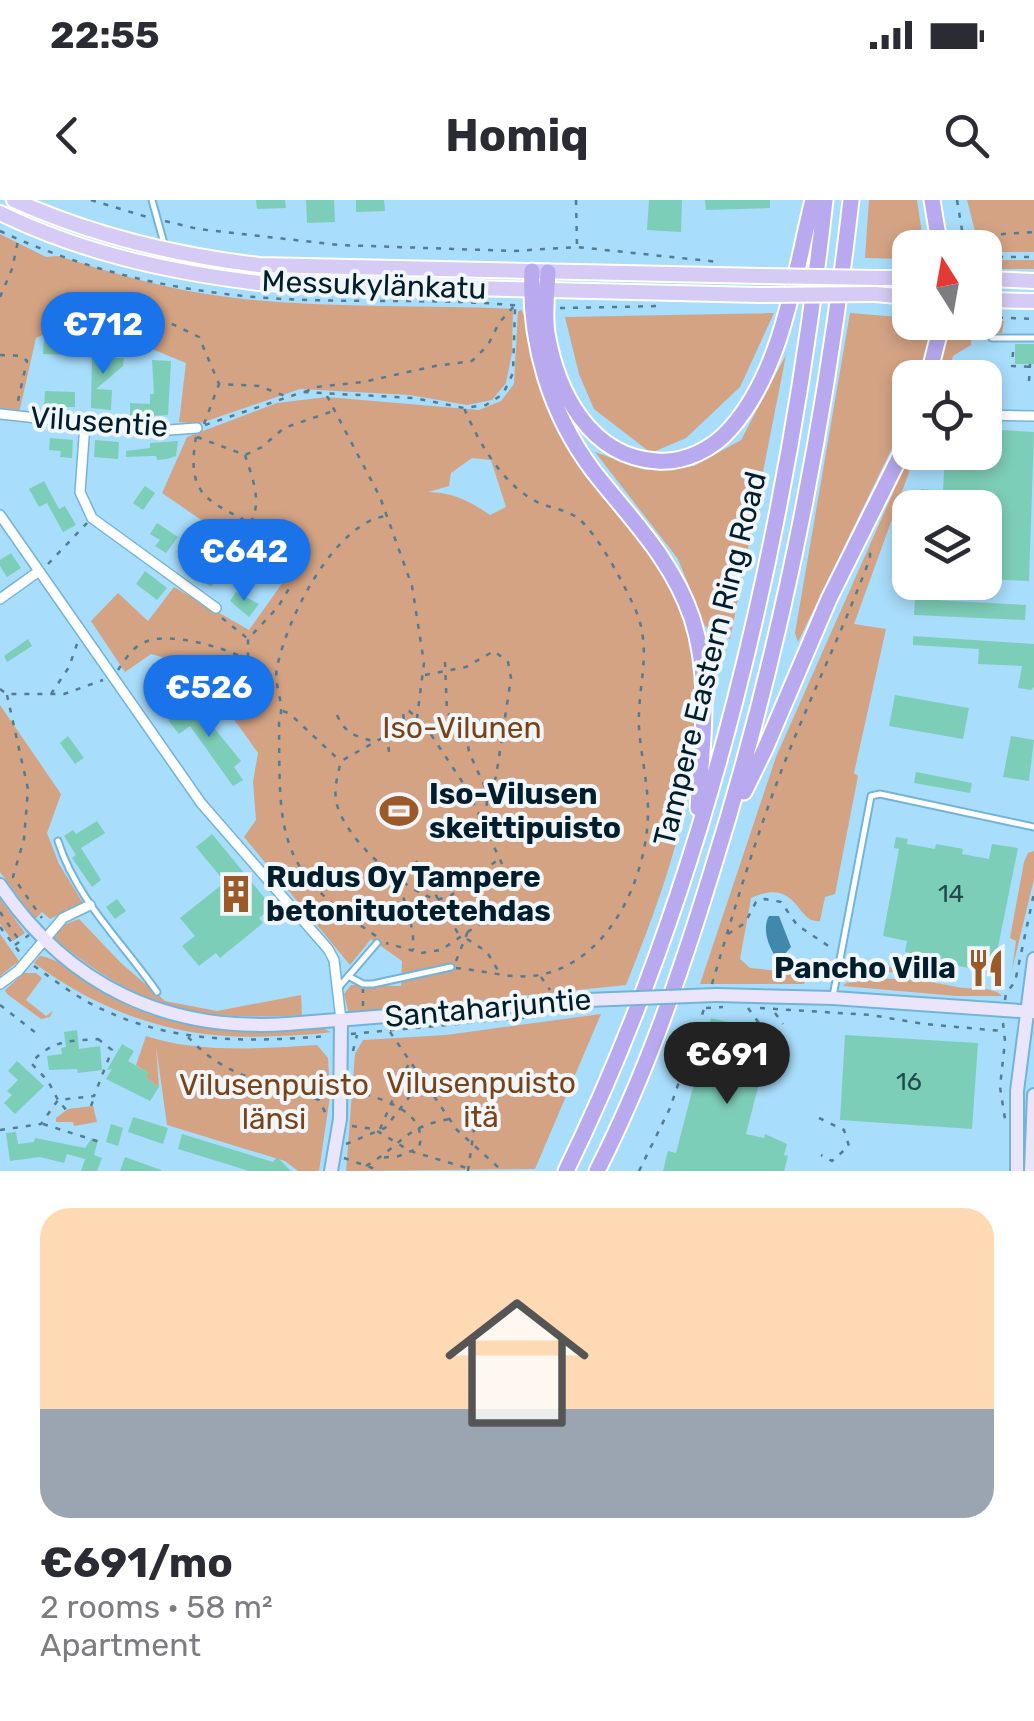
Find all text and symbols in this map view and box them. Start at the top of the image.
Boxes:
text: 22:55 [50,12,160,58]
icon: back [40,108,95,163]
icon: search [939,108,994,163]
text: Homiq [445,109,589,162]
north arrow [892,230,1002,340]
map controls [892,230,1002,600]
street label: Messukylänkatu [261,263,487,307]
pin: €712 [44,292,162,377]
text: €712 [63,305,143,343]
button: locate [892,360,1002,470]
street label: Vilusentie [29,399,169,445]
street label: Tampere Eastern Ring Road [646,468,774,850]
button: layers [892,490,1002,600]
pin: €642 [185,519,303,604]
text: €642 [200,532,288,570]
pin: €526 [150,655,268,740]
text: €526 [165,668,253,706]
park label: Iso-Vilunen [382,710,542,746]
place label: Iso-Vilusen skeittipuisto [429,776,621,846]
sports icon: Iso-Vilusen skeittipuisto [378,790,420,832]
place label: Rudus Oy Tampere betonituotetehdas [266,859,551,929]
building icon: Rudus Oy Tampere betonituotetehdas [215,873,257,915]
house number: 14 [938,879,964,908]
restaurant icon: Pancho Villa [965,947,1007,989]
place label: Pancho Villa [774,950,956,986]
street label: Santaharjuntie [383,981,593,1035]
pin: €691 [668,1022,786,1107]
text: €691 [686,1035,768,1073]
park label: Vilusenpuisto itä [386,1065,576,1135]
park label: Vilusenpuisto länsi [179,1067,369,1137]
house number: 16 [896,1067,922,1096]
icon: home [427,1273,607,1453]
text: €691/mo [40,1538,233,1588]
text: 2 rooms · 58 m² [40,1588,273,1626]
text: Apartment [40,1626,201,1664]

